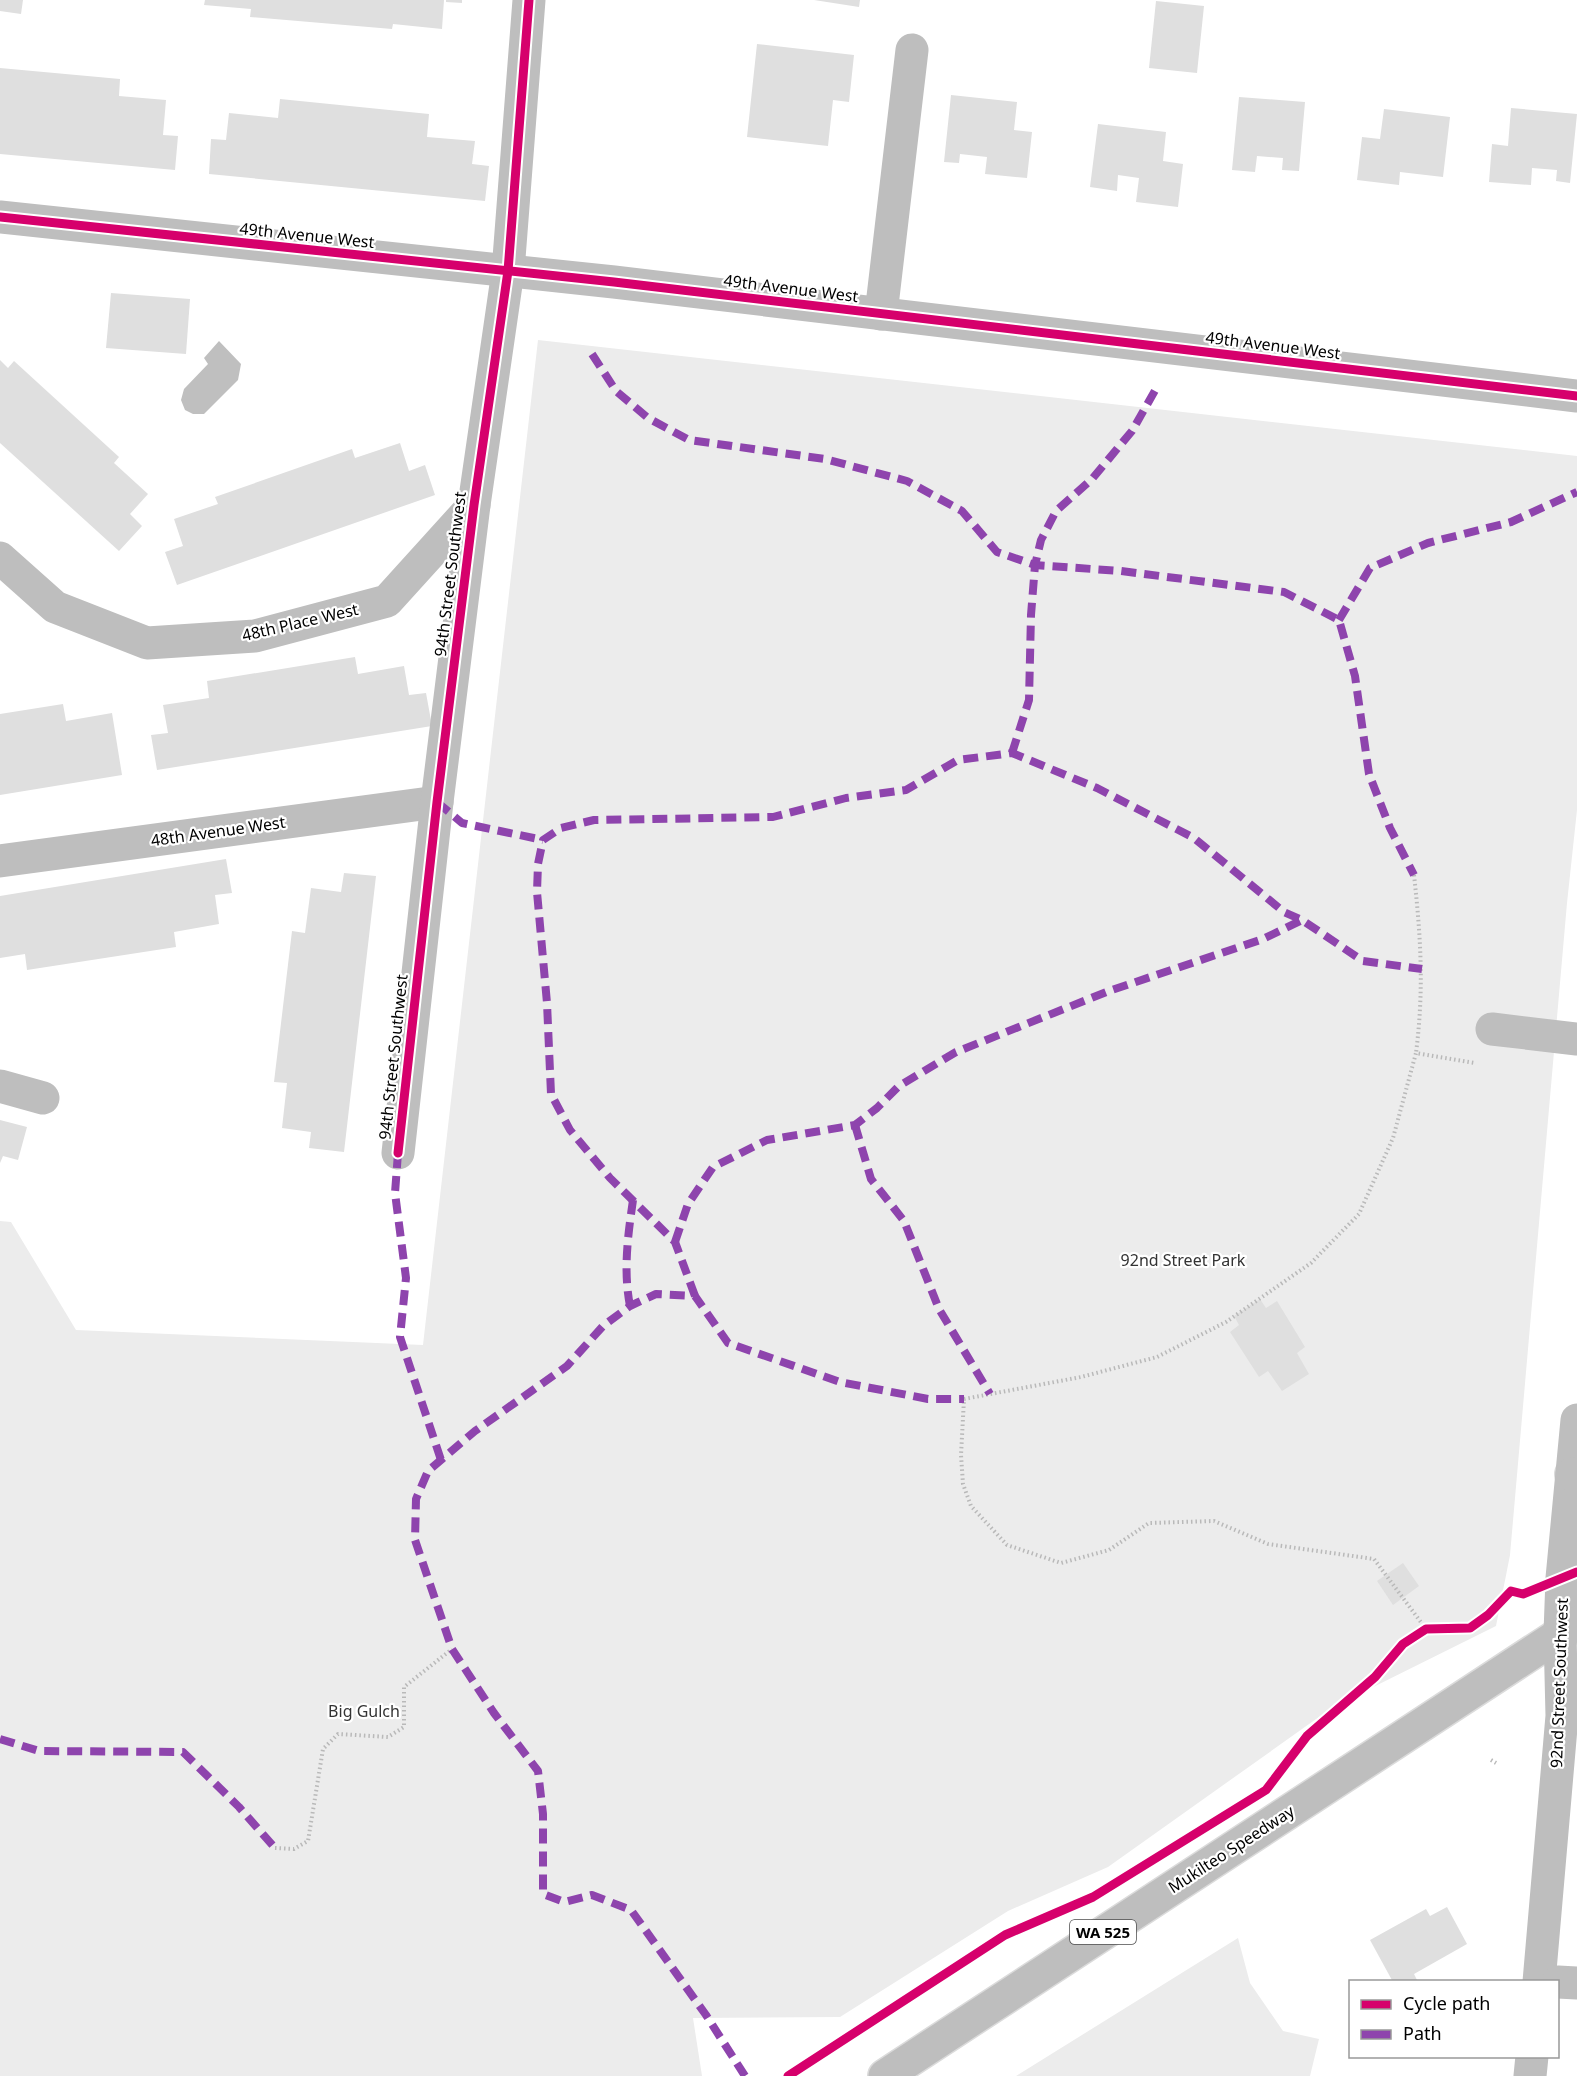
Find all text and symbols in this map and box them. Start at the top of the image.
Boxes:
street label: 49th Avenue West [238,217,376,253]
street label: 49th Avenue West [722,269,860,307]
street label: 49th Avenue West [1204,326,1342,364]
street label: 94th Street Southwest [429,490,471,658]
street label: 48th Place West [240,598,361,646]
street label: 48th Avenue West [149,811,287,851]
street label: 94th Street Southwest [373,973,413,1141]
park label: 92nd Street Park [1121,1249,1246,1271]
street label: 92nd Street Southwest [1545,1597,1573,1768]
park label: Big Gulch [328,1700,400,1722]
street label: Mukilteo Speedway [1164,1800,1299,1898]
road number: WA 525 [1070,1920,1136,1944]
legend [1349,1980,1559,2058]
text: Cycle path [1403,1991,1490,2015]
text: Path [1403,2021,1442,2045]

